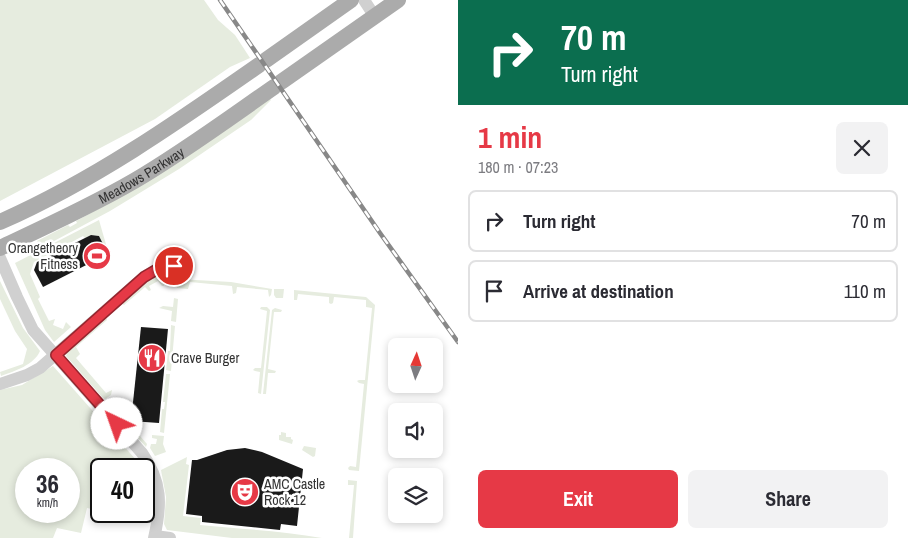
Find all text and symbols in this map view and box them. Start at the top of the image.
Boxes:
text: 70 m [561,14,626,61]
icon: right [478,20,543,85]
text: Turn right [561,59,638,89]
text: 1 min [478,117,542,157]
button: close [836,122,888,174]
street label: Meadows Parkway [96,143,188,208]
text: 180 m · 07:23 [478,156,558,178]
icon: right [480,207,508,235]
text: Turn right [523,208,595,234]
text: 70 m [851,208,886,234]
place label: Orangetheory Fitness [8,239,78,273]
sports icon: Orangetheory Fitness [82,241,112,271]
pin [153,245,195,287]
icon: arrive [160,252,188,280]
icon: arrive [480,277,508,305]
text: Arrive at destination [523,278,674,304]
text: 110 m [844,278,886,304]
north arrow [388,338,442,392]
map controls [388,338,443,523]
restaurant icon: Crave Burger [137,343,167,373]
place label: Crave Burger [171,349,239,367]
position arrow [90,397,142,449]
button: sound [388,403,443,458]
speed limit sign: 40 [90,458,155,523]
text: 36 [36,467,59,501]
button: layers [388,468,443,523]
button: Exit [478,470,678,528]
button: Share [688,470,888,528]
place label: AMC Castle Rock 12 [263,475,325,509]
theatre icon: AMC Castle Rock 12 [230,477,260,507]
text: km/h [37,495,58,511]

